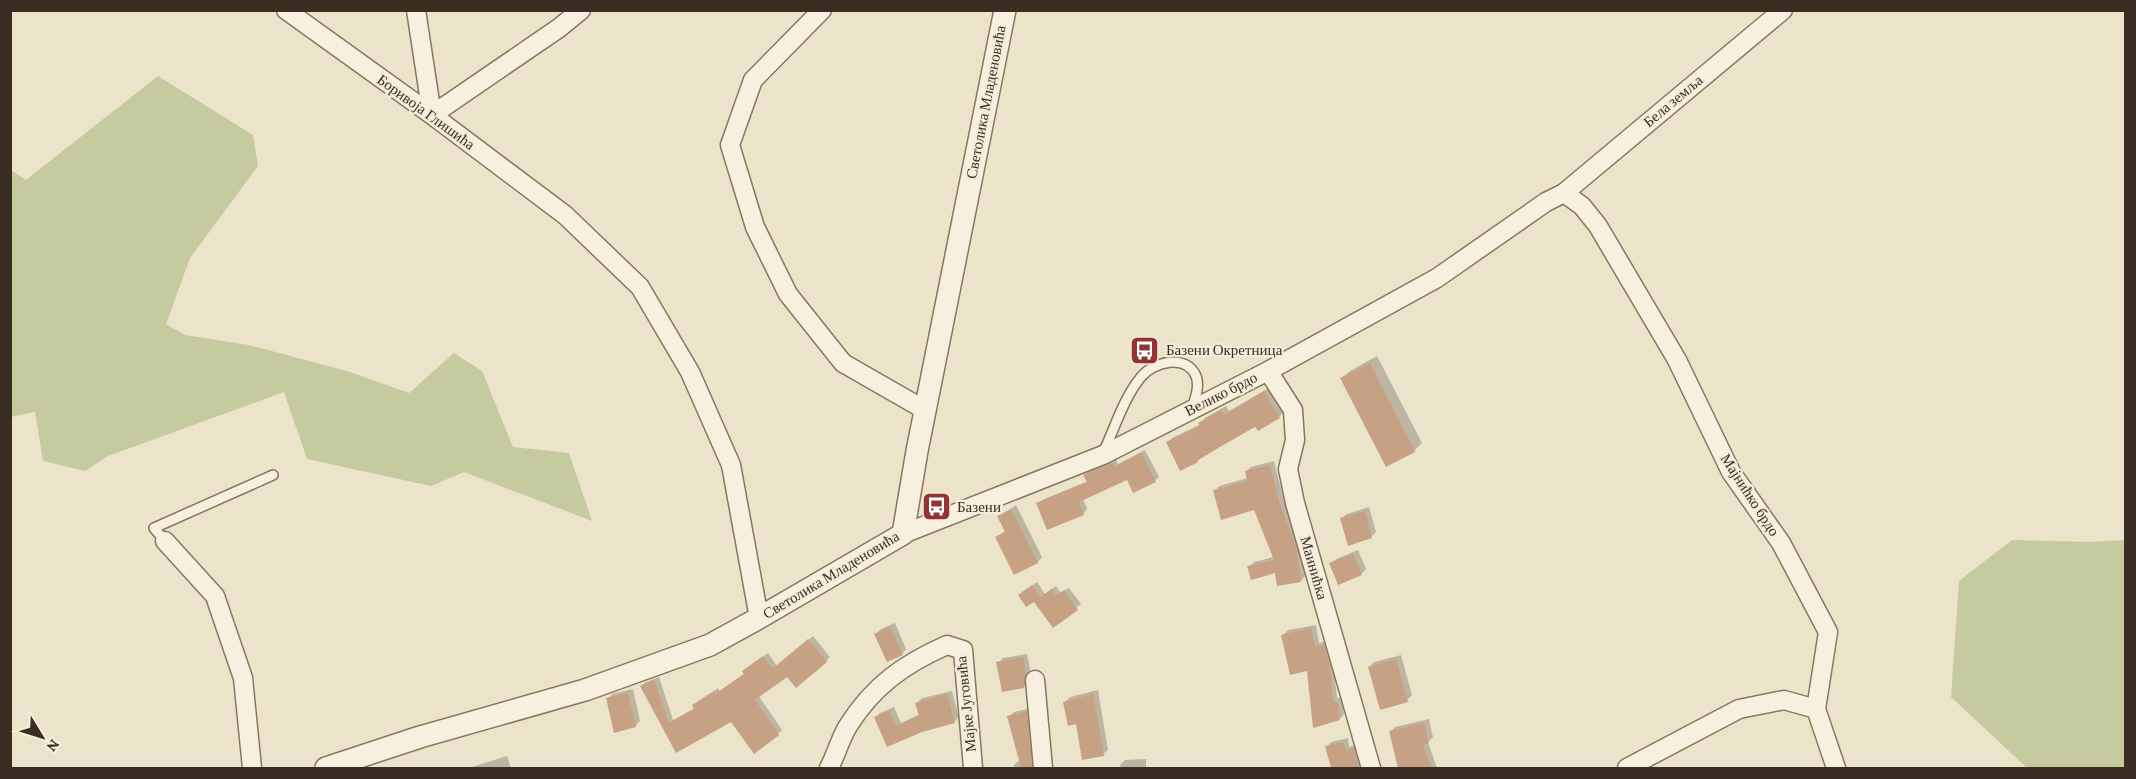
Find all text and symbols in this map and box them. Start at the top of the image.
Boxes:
street label: Светолика Младеновића [963,24,1009,180]
street label: Боривоја Глишића [374,71,478,153]
street label: Бела земља [1640,72,1706,130]
bus stop icon: Базени Окретница [1129,334,1161,366]
place label: Базени Окретница [1166,342,1283,358]
street label: Велико брдо [1182,369,1260,419]
street label: Мајнићко брдо [1718,451,1782,539]
bus stop icon: Базени [920,491,952,523]
place label: Базени [957,499,1001,515]
street label: Светолика Младеновића [760,528,902,622]
street label: Маинићка [1297,534,1331,602]
street label: Мајке Југовића [953,655,979,753]
north arrow [12,707,72,767]
text: N [43,736,63,756]

